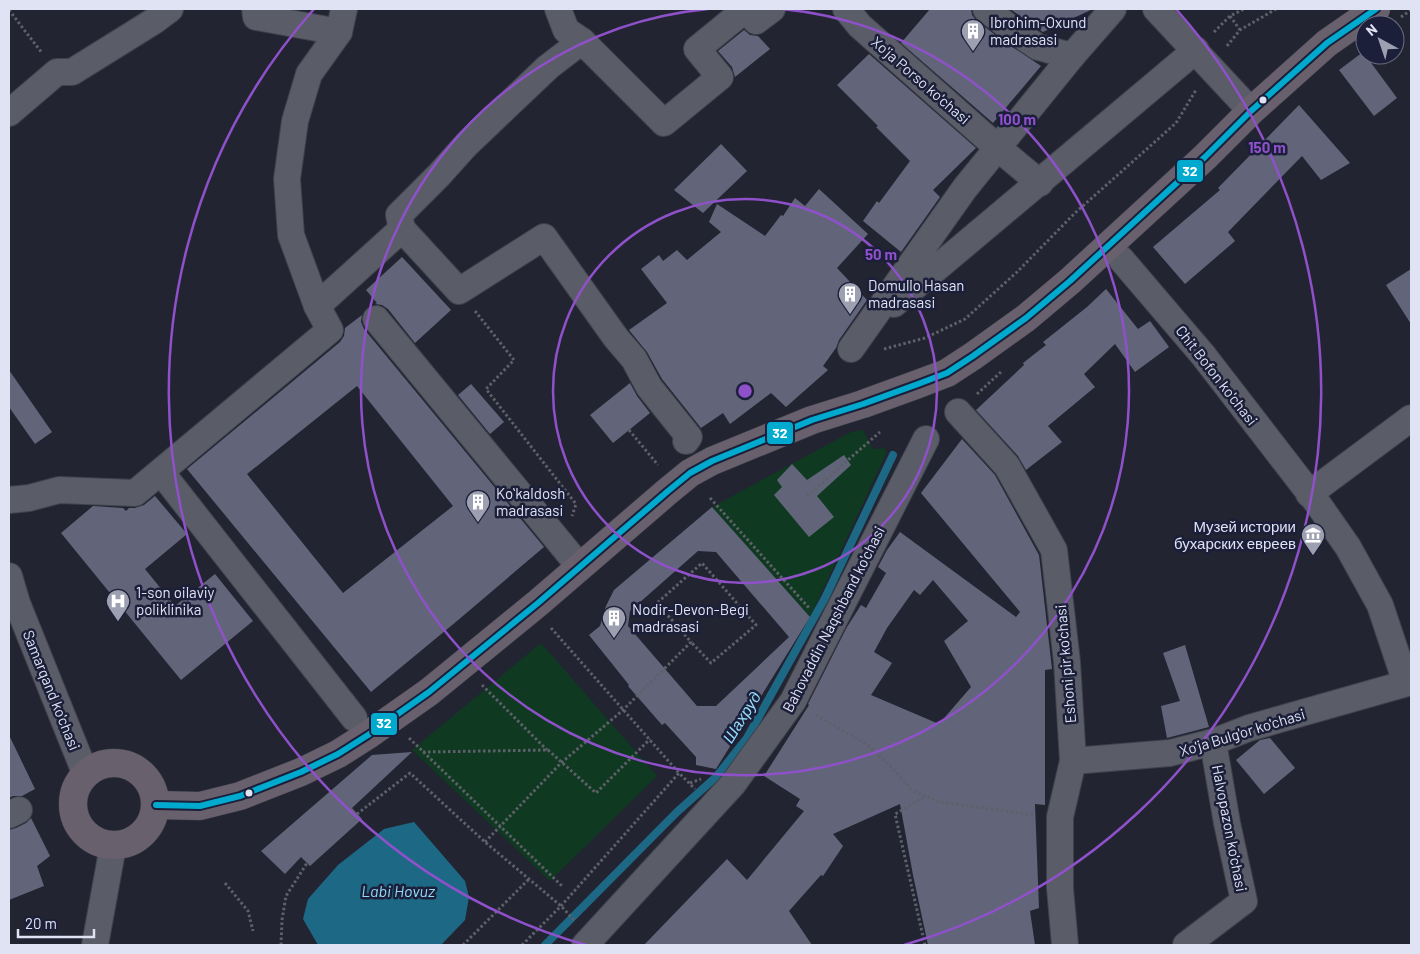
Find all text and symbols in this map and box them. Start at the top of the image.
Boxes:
place label: Ibrohim-Oxund madrasasi [990,13,1086,48]
north arrow [1355,15,1405,65]
building icon: Ibrohim-Oxund madrasasi [960,18,986,52]
text: N [1362,20,1380,39]
street label: Xo'ja Porso ko'chasi [868,32,974,128]
unlabelled marker [1258,95,1268,105]
text: 100 m [998,110,1036,128]
text: 150 m [1248,138,1286,156]
line badge: 32 [1176,159,1204,183]
text: 32 [1182,162,1198,179]
text: 50 m [865,245,897,263]
place label: Domullo Hasan madrasasi [868,276,964,311]
building icon: Domullo Hasan madrasasi [837,281,863,315]
street label: Chit Bofon ko'chasi [1172,321,1262,429]
centre of rings [736,382,754,400]
line badge: 32 [766,421,794,445]
text: 32 [772,424,788,441]
place label: Koʻkaldosh madrasasi [496,484,565,519]
building icon: Koʻkaldosh madrasasi [465,489,491,523]
place label: Музей истории бухарских евреев [1174,517,1296,552]
museum icon: Музей истории бухарских евреев [1300,522,1326,556]
street label: Bahovaddin Naqshband ko'chasi [778,523,888,715]
place label: 1-son oilaviy poliklinika [136,583,215,618]
hospital icon: 1-son oilaviy poliklinika [105,588,131,622]
place label: Nodir-Devon-Begi madrasasi [632,600,749,635]
street label: Eshoni pir ko'chasi [1051,604,1079,724]
building icon: Nodir-Devon-Begi madrasasi [601,605,627,639]
street label: Samarqand ko'chasi [20,627,84,753]
water label: Шахруд [718,688,764,746]
street label: Xo'ja Bulg'or ko'chasi [1177,704,1307,760]
line badge: 32 [370,712,398,736]
text: 32 [376,714,392,731]
street label: Halvopazon ko'chasi [1209,763,1251,893]
unlabelled marker [244,788,254,798]
water label: Labi Hovuz [361,881,436,900]
scale bar [18,906,94,938]
text: 20 m [25,914,57,932]

